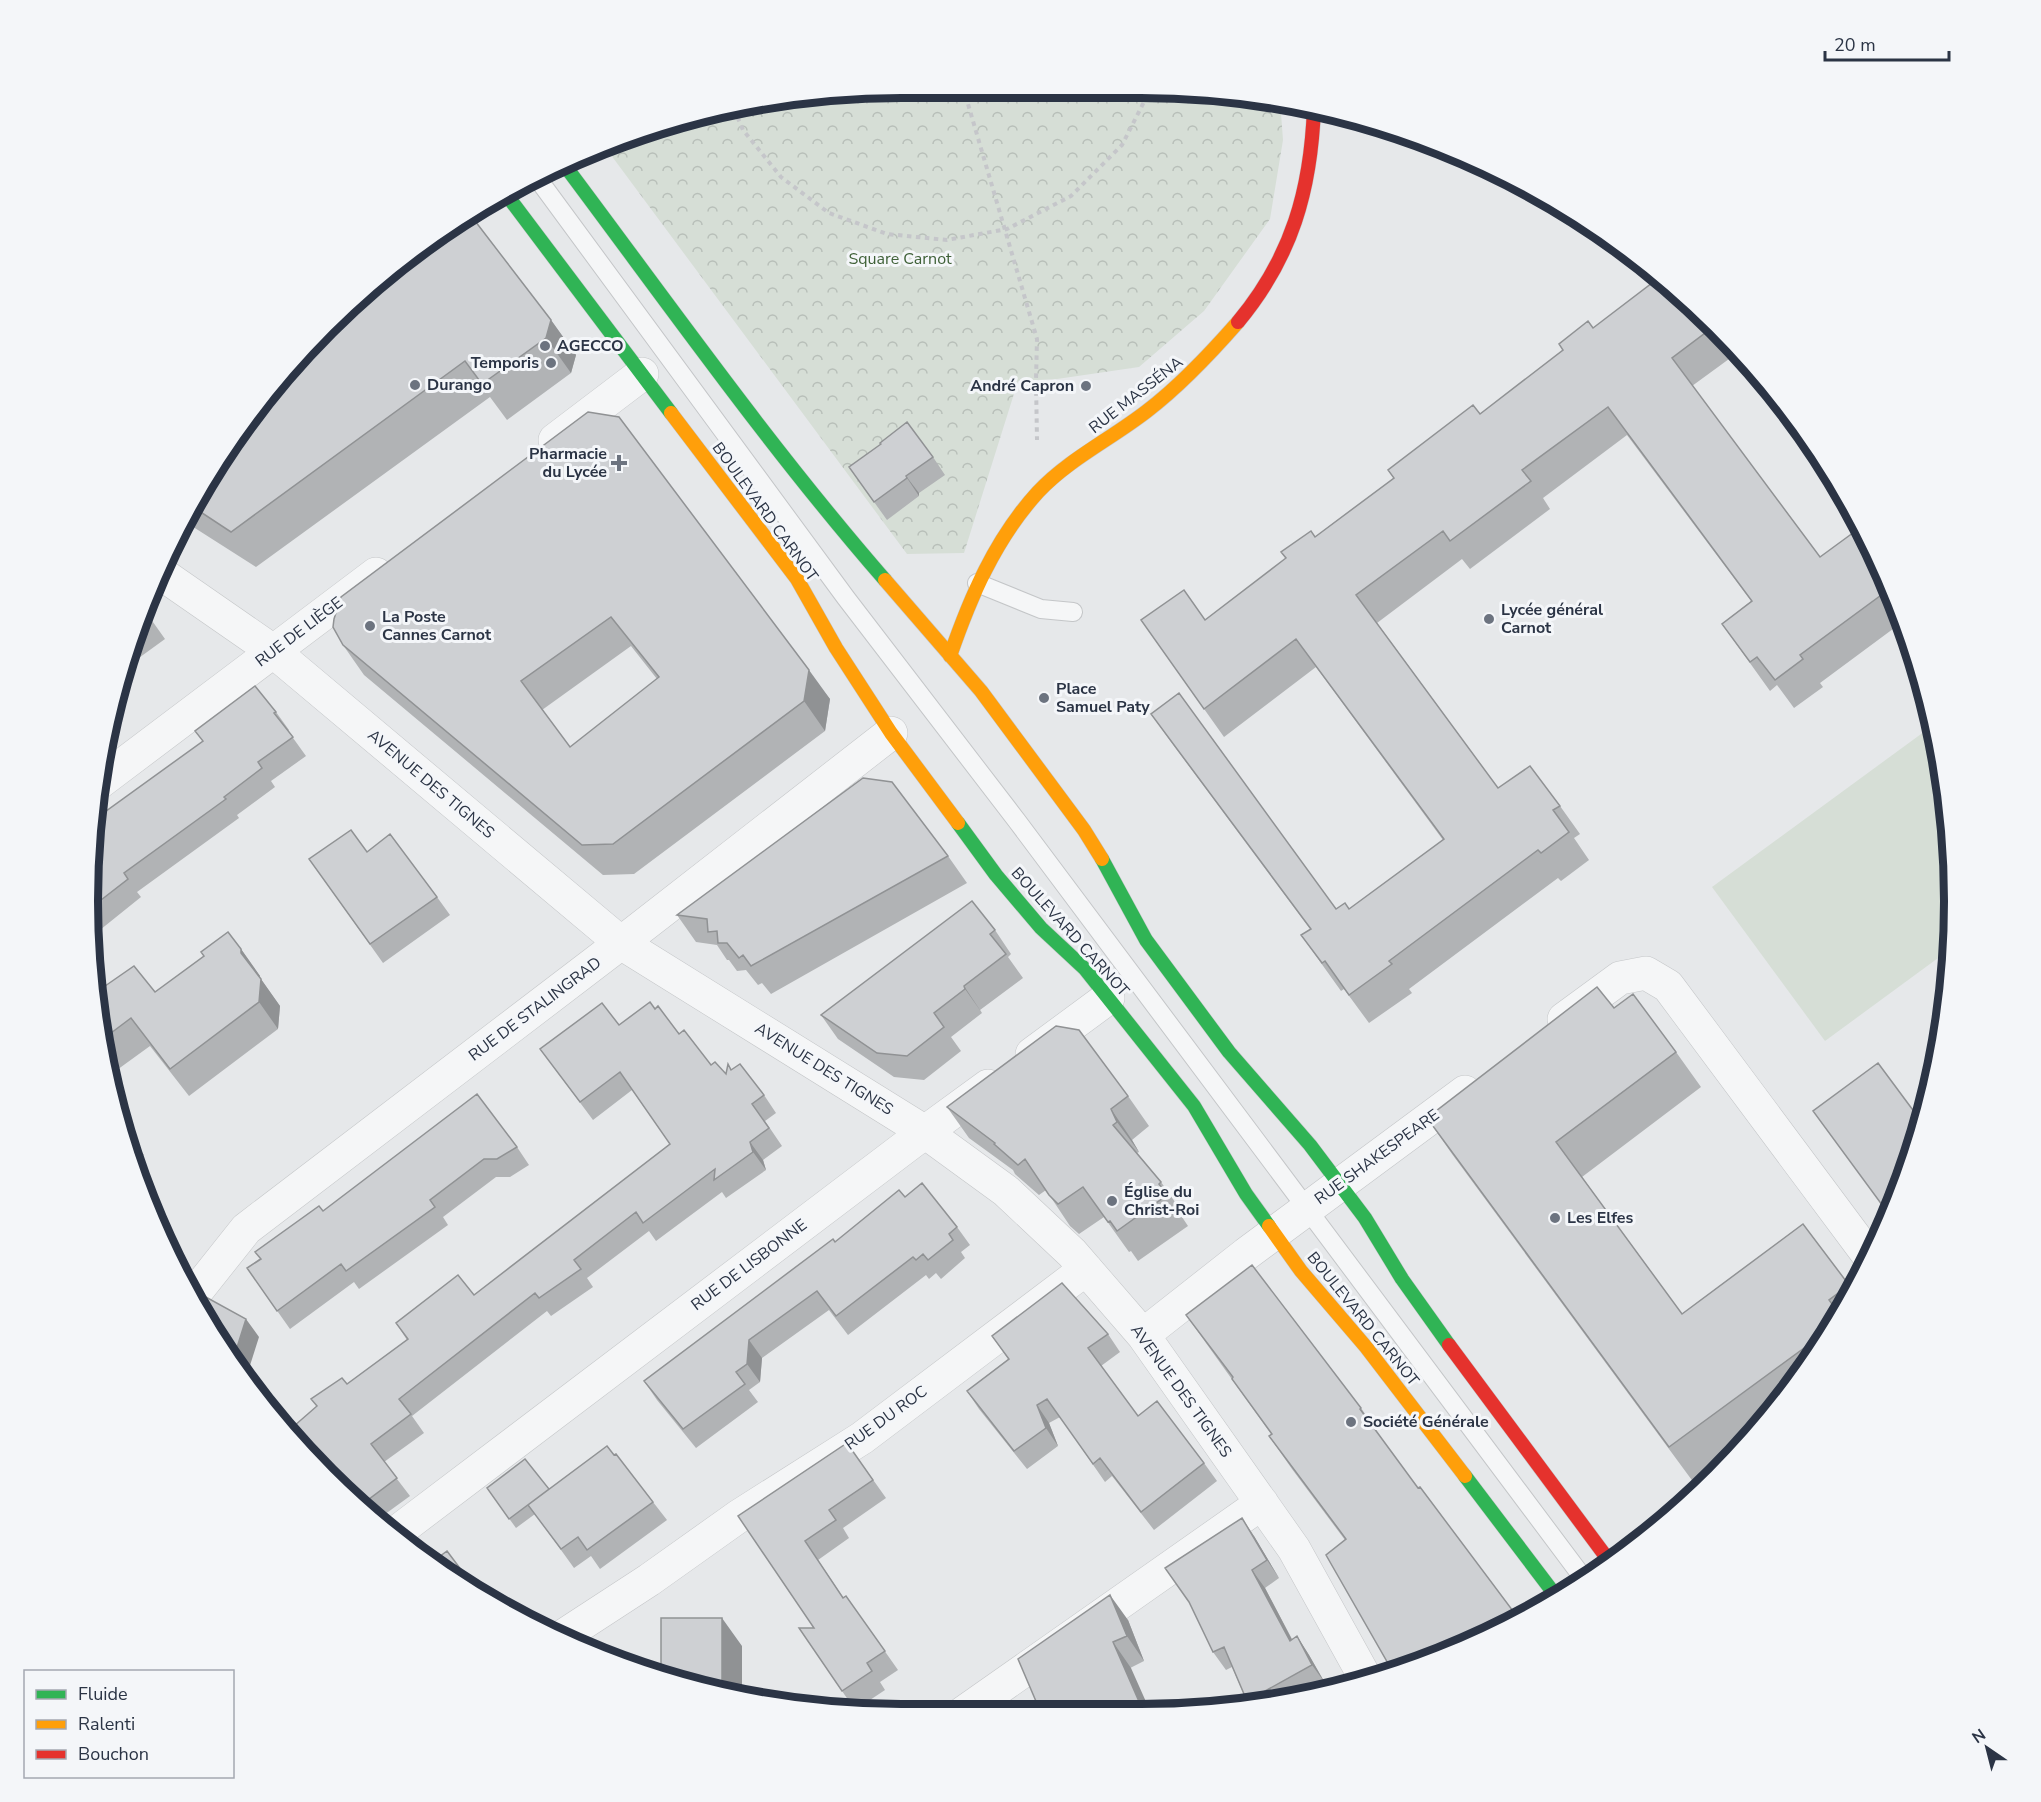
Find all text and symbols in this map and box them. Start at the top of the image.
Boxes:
scale bar [1825,24,1950,62]
text: 20 m [1834,33,1876,57]
park label: Square Carnot [848,248,952,270]
place label: AGECCO [557,335,624,357]
marker: AGECCO [538,339,552,353]
street label: RUE MASSÉNA [1084,351,1188,439]
place label: Temporis [471,352,539,374]
marker: Temporis [544,356,558,370]
place label: Durango [427,374,492,396]
place label: André Capron [970,375,1074,397]
marker: Durango [408,378,422,392]
marker: André Capron [1079,379,1093,393]
street label: BOULEVARD CARNOT [707,438,823,586]
place label: Pharmacie du Lycée [529,443,607,483]
marker: Pharmacie du Lycée [612,456,626,470]
street label: RUE DE LIÈGE [251,592,347,672]
place label: Lycée général Carnot [1501,599,1603,639]
place label: La Poste Cannes Carnot [382,606,492,646]
marker: Lycée général Carnot [1482,612,1496,626]
marker: La Poste Cannes Carnot [363,619,377,633]
place label: Place Samuel Paty [1056,678,1150,718]
marker: Place Samuel Paty [1037,691,1051,705]
street label: AVENUE DES TIGNES [363,724,499,844]
street label: BOULEVARD CARNOT [1006,863,1134,1002]
street label: RUE DE STALINGRAD [464,952,606,1066]
street label: AVENUE DES TIGNES [751,1017,897,1121]
street label: RUE SHAKESPEARE [1310,1104,1444,1210]
place label: Église du Christ-Roi [1124,1181,1199,1221]
marker: Église du Christ-Roi [1105,1194,1119,1208]
place label: Les Elfes [1567,1207,1633,1229]
marker: Les Elfes [1548,1211,1562,1225]
street label: RUE DE LISBONNE [687,1214,811,1316]
street label: BOULEVARD CARNOT [1302,1247,1424,1391]
street label: AVENUE DES TIGNES [1125,1320,1237,1462]
street label: RUE DU ROC [840,1380,932,1455]
place label: Société Générale [1363,1411,1489,1433]
marker: Société Générale [1344,1415,1358,1429]
legend [24,1670,234,1778]
text: Fluide [78,1682,128,1706]
text: Ralenti [78,1712,135,1736]
north arrow [1957,1718,2017,1778]
text: N [1968,1724,1990,1749]
text: Bouchon [78,1742,149,1766]

